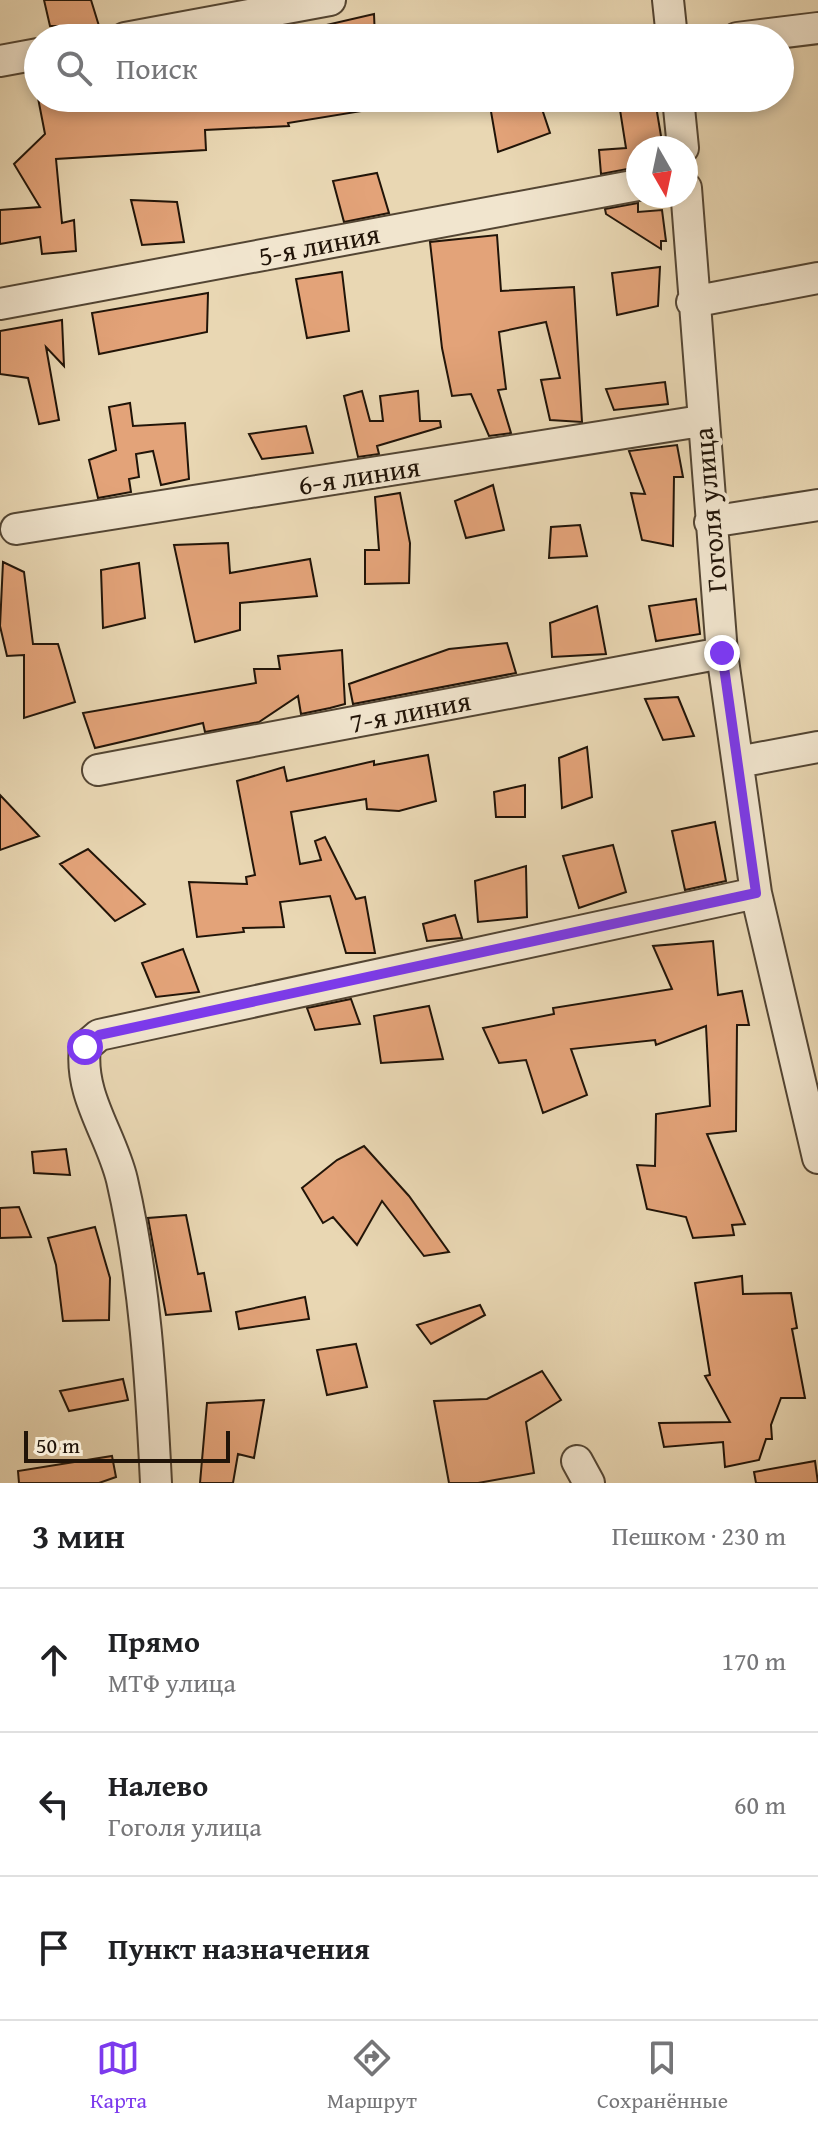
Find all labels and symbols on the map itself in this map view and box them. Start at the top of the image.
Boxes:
north arrow [626,136,698,208]
street label: 5-я линия [255,212,383,276]
street label: Гоголя улица [681,425,737,594]
street label: 6-я линия [295,445,423,505]
route end [704,635,740,671]
street label: 7-я линия [346,679,474,743]
route start [67,1029,103,1065]
scale bar [24,1427,230,1463]

